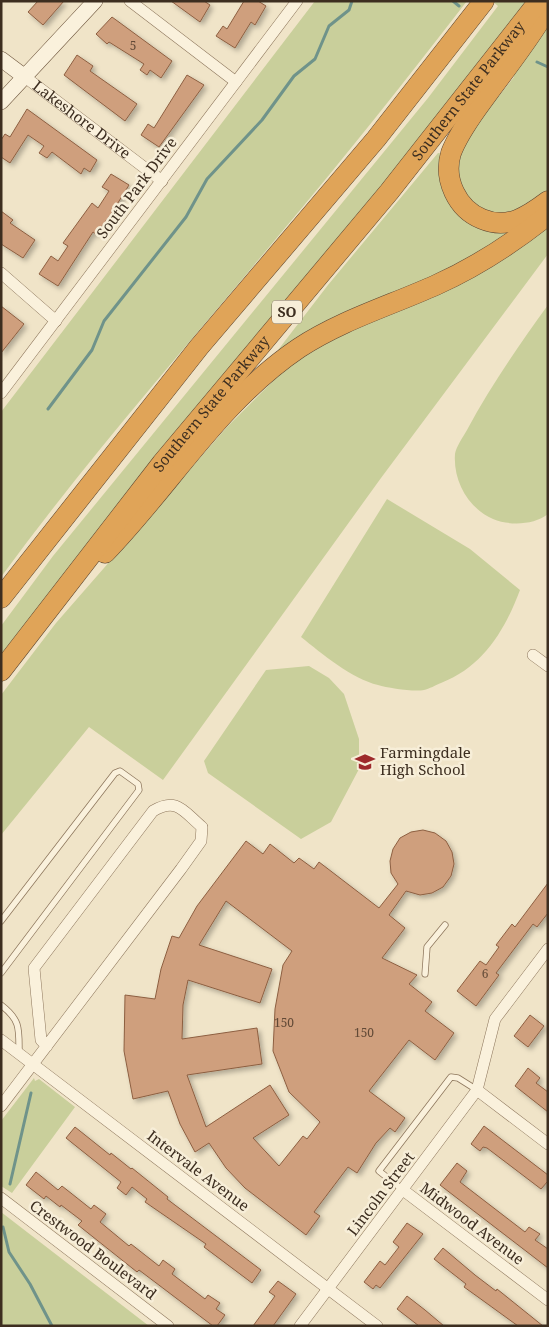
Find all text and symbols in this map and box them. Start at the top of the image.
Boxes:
street label: Southern State Parkway [407,16,529,164]
house number: 5 [130,37,136,54]
street label: Lakeshore Drive [29,76,135,163]
street label: South Park Drive [92,133,181,242]
road number: SO [272,300,302,324]
street label: Southern State Parkway [148,331,274,476]
place label: Farmingdale High School [380,742,471,779]
school or university icon: Farmingdale High School [354,751,376,773]
house number: 6 [482,965,489,982]
house number: 150 [274,1014,294,1031]
house number: 150 [354,1024,374,1041]
street label: Intervale Avenue [144,1125,254,1215]
street label: Lincoln Street [342,1147,418,1239]
street label: Midwood Avenue [417,1178,529,1269]
street label: Crestwood Boulevard [26,1195,161,1303]

